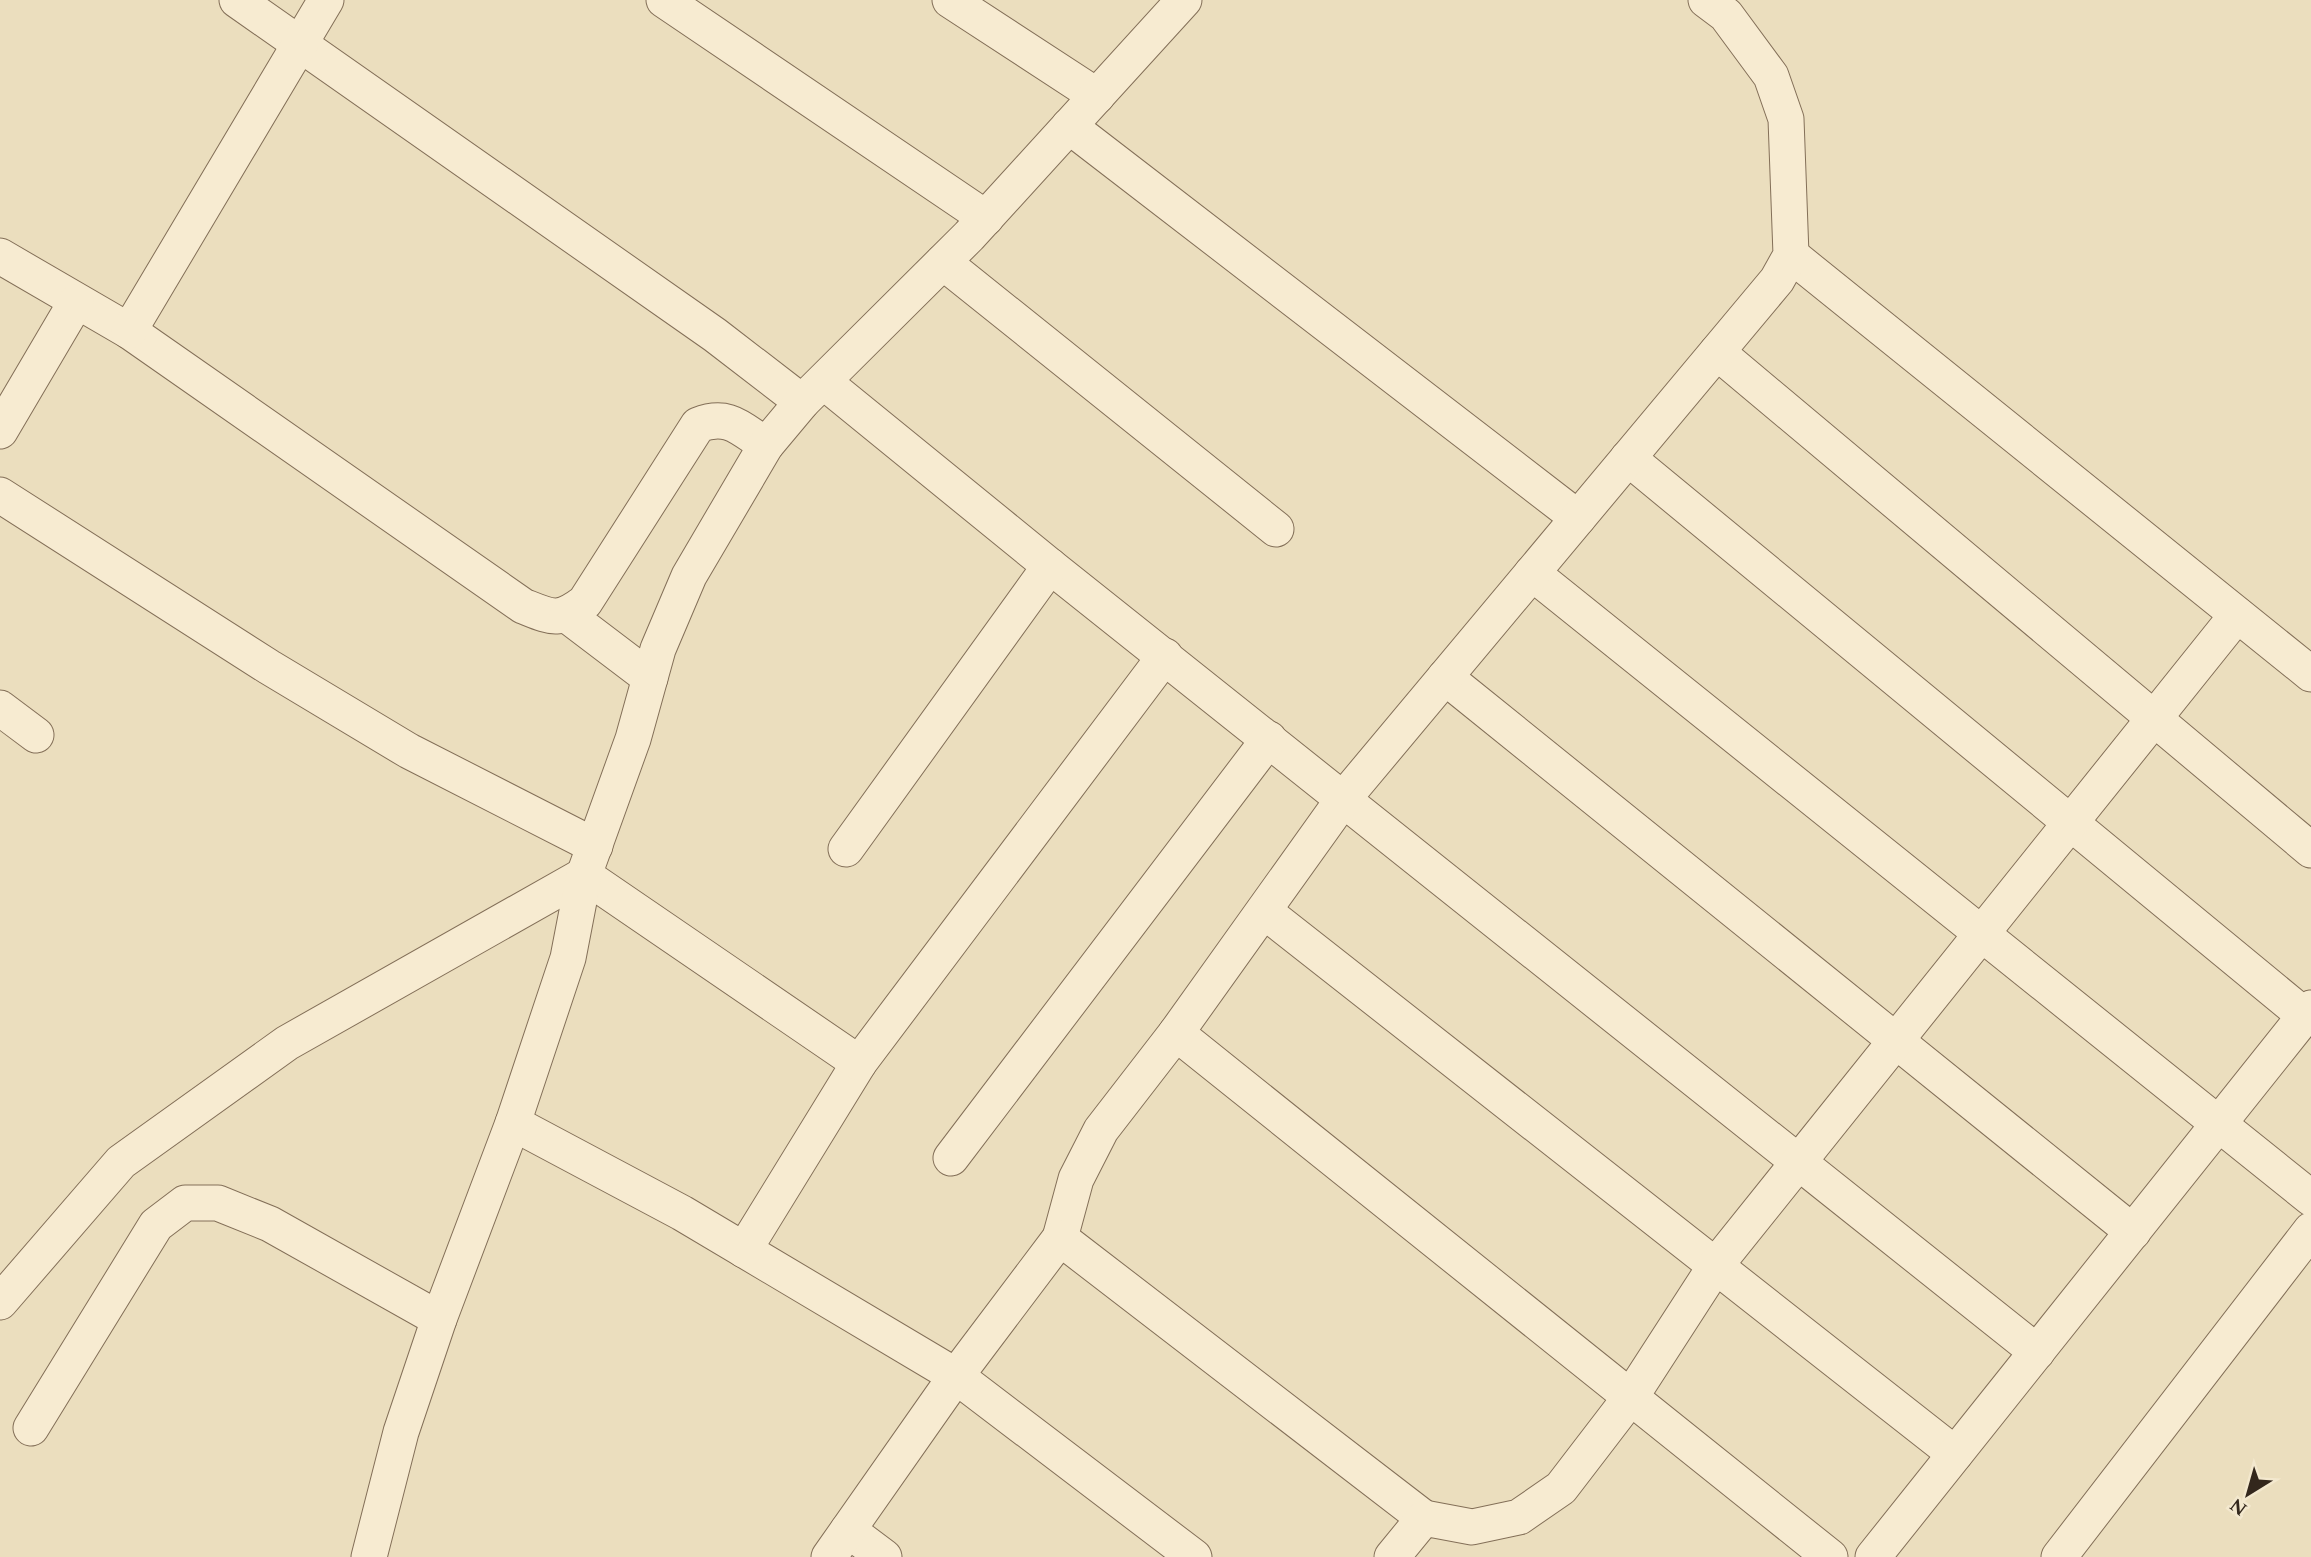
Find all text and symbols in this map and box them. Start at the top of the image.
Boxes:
north arrow [2213,1459,2283,1529]
text: N [2224,1490,2254,1523]

